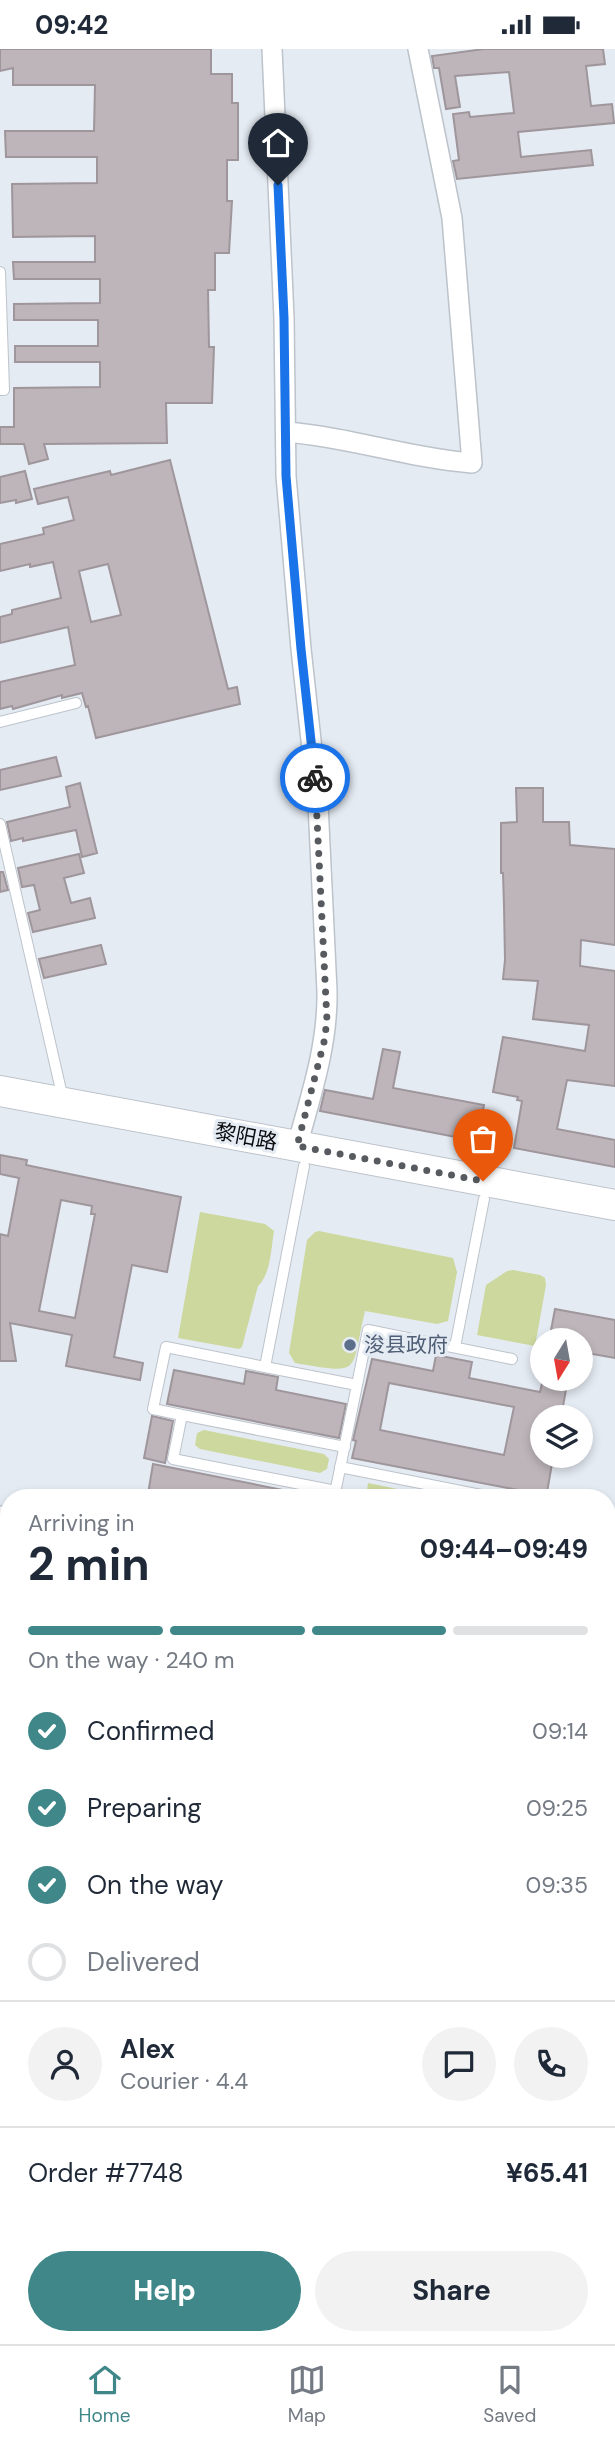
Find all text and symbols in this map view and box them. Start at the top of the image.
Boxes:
text: 09:42 [35,8,108,42]
pin [248,113,308,185]
icon: home [259,124,297,162]
courier [280,743,350,813]
icon: bike [296,759,334,797]
pin [453,1109,513,1181]
street label: 黎阳路 [212,1117,280,1157]
icon: bag [464,1120,502,1158]
north arrow [530,1328,593,1391]
map controls [530,1328,593,1468]
place label: 浚县政府 [364,1331,448,1359]
marker: 浚县政府 [342,1337,358,1353]
button: layers [530,1405,593,1468]
text: Arriving in [28,1508,134,1538]
text: 09:44–09:49 [420,1532,588,1566]
text: 2 min [28,1534,150,1594]
text: On the way · 240 m [28,1645,235,1675]
icon: check [28,1712,66,1750]
text: Confirmed [87,1714,214,1748]
text: 09:14 [532,1716,588,1746]
icon: check [28,1789,66,1827]
text: Preparing [87,1791,202,1825]
text: 09:25 [526,1793,588,1823]
icon: check [28,1866,66,1904]
text: On the way [87,1868,223,1902]
text: 09:35 [526,1870,588,1900]
text: Delivered [87,1945,200,1979]
button: person [28,2027,102,2101]
button: chat [422,2027,496,2101]
button: phone [514,2027,588,2101]
text: Alex [120,2032,175,2066]
text: Courier · 4.4 [120,2066,248,2096]
text: Order #7748 [28,2156,184,2190]
text: ¥65.41 [506,2156,588,2190]
button: Help [28,2251,301,2331]
button: Share [315,2251,588,2331]
tab: Home [79,2361,131,2428]
tab: Map [288,2361,326,2428]
tab: Saved [483,2361,536,2428]

